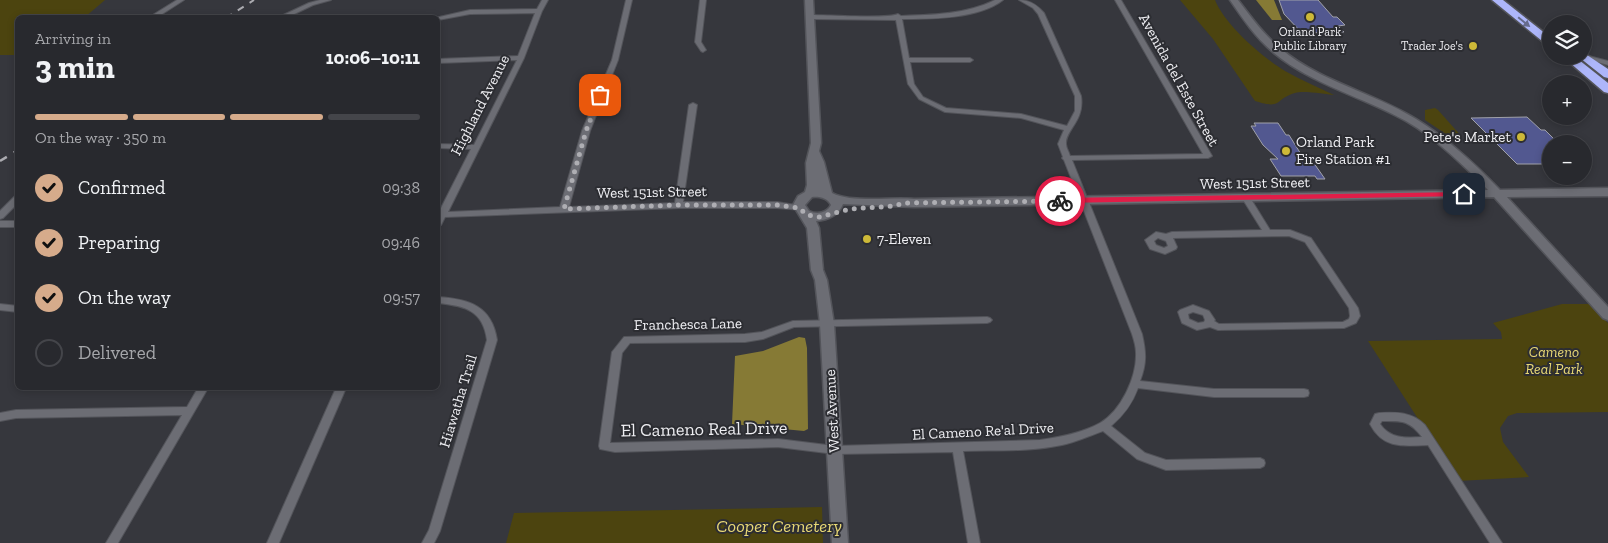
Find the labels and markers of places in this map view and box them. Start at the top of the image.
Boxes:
marker: Orland Park Public Library [1304,11,1316,23]
place label: Orland Park Public Library [1273,25,1347,53]
place label: Trader Joe's [1401,39,1463,53]
marker: Trader Joe's [1467,40,1479,52]
pin [579,74,621,116]
place label: Pete's Market [1424,128,1511,146]
marker: Pete's Market [1515,131,1527,143]
place label: Orland Park Fire Station #1 [1296,133,1390,168]
marker: Orland Park Fire Station #1 [1280,145,1292,157]
pin [1443,173,1485,215]
place label: 7-Eleven [877,230,932,248]
marker: 7-Eleven [861,233,873,245]

